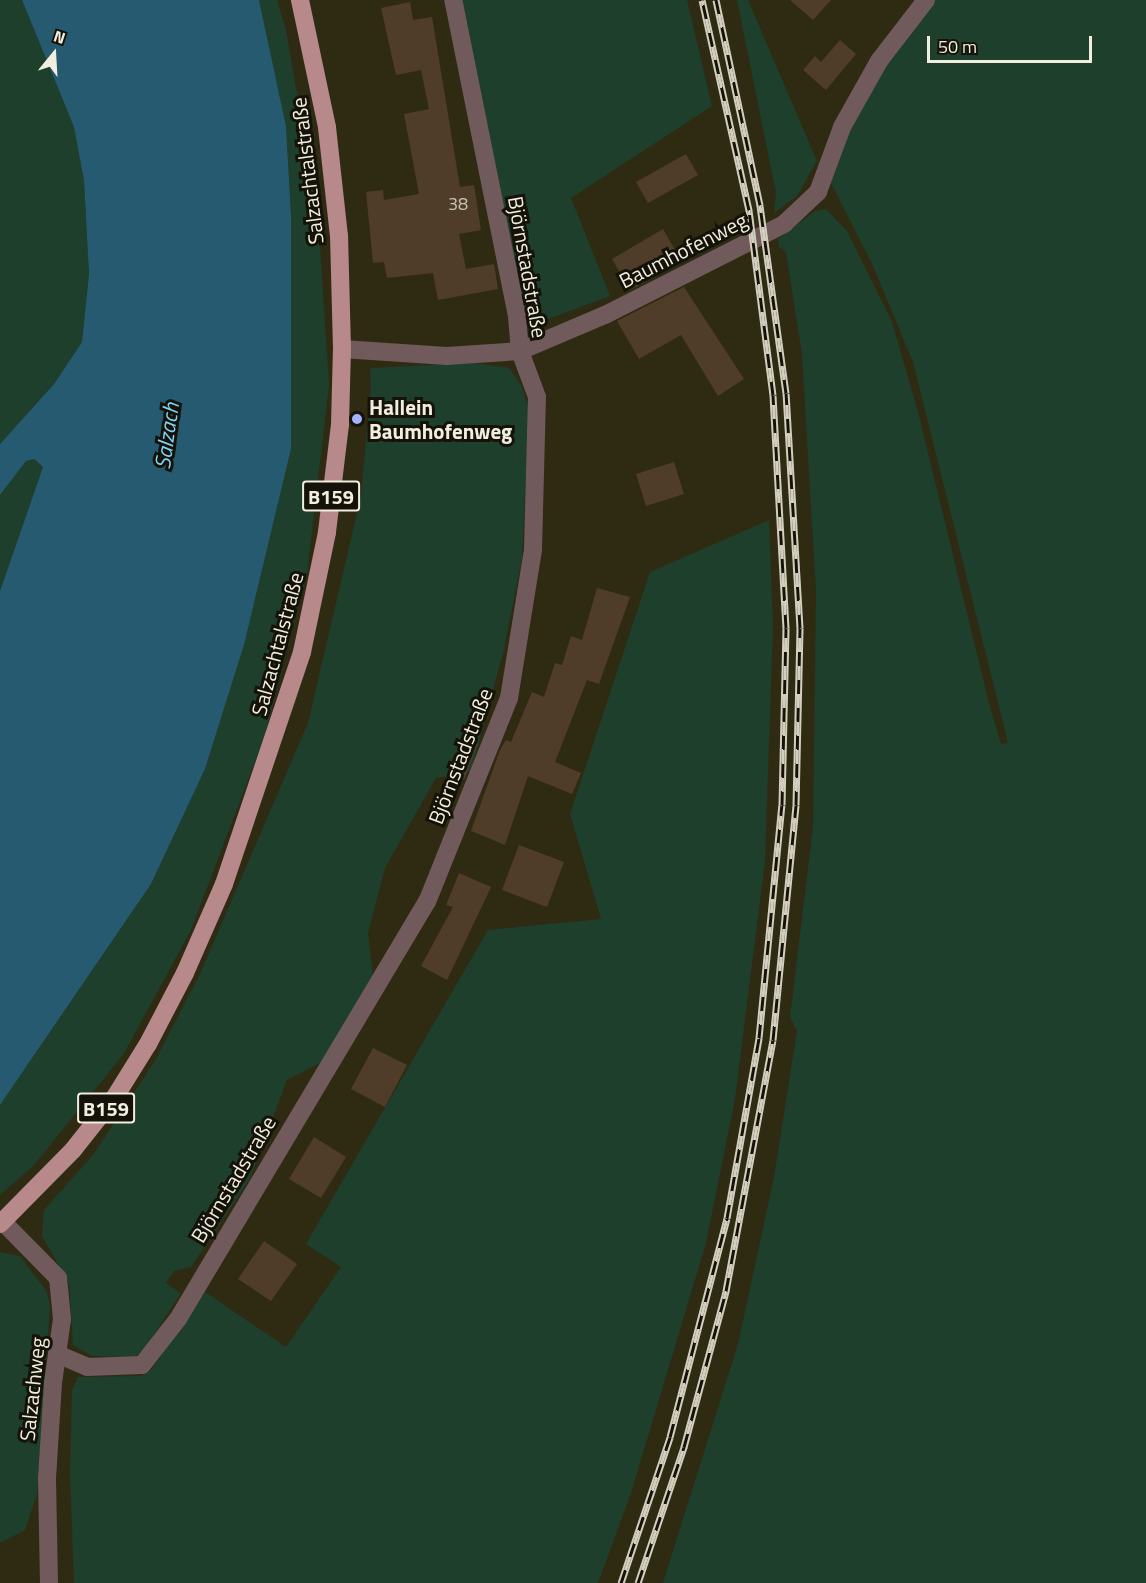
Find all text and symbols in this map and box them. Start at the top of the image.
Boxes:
north arrow [24,24,84,84]
text: N [51,24,69,50]
scale bar [930,24,1095,62]
text: 50 m [938,33,977,60]
street label: Salzachtalstraße [286,96,328,246]
house number: 38 [448,193,468,215]
street label: Björnstadstraße [503,194,553,340]
street label: Baumhofenweg [615,207,751,293]
place label: Hallein Baumhofenweg [369,394,512,444]
water label: Salzach [149,401,185,471]
marker: Hallein Baumhofenweg [350,412,364,426]
road number: B159 [301,479,361,513]
street label: Salzachtalstraße [246,569,308,719]
street label: Björnstadstraße [423,684,497,828]
road number: B159 [76,1091,136,1125]
street label: Björnstadstraße [185,1111,281,1247]
street label: Salzachweg [14,1336,50,1442]

